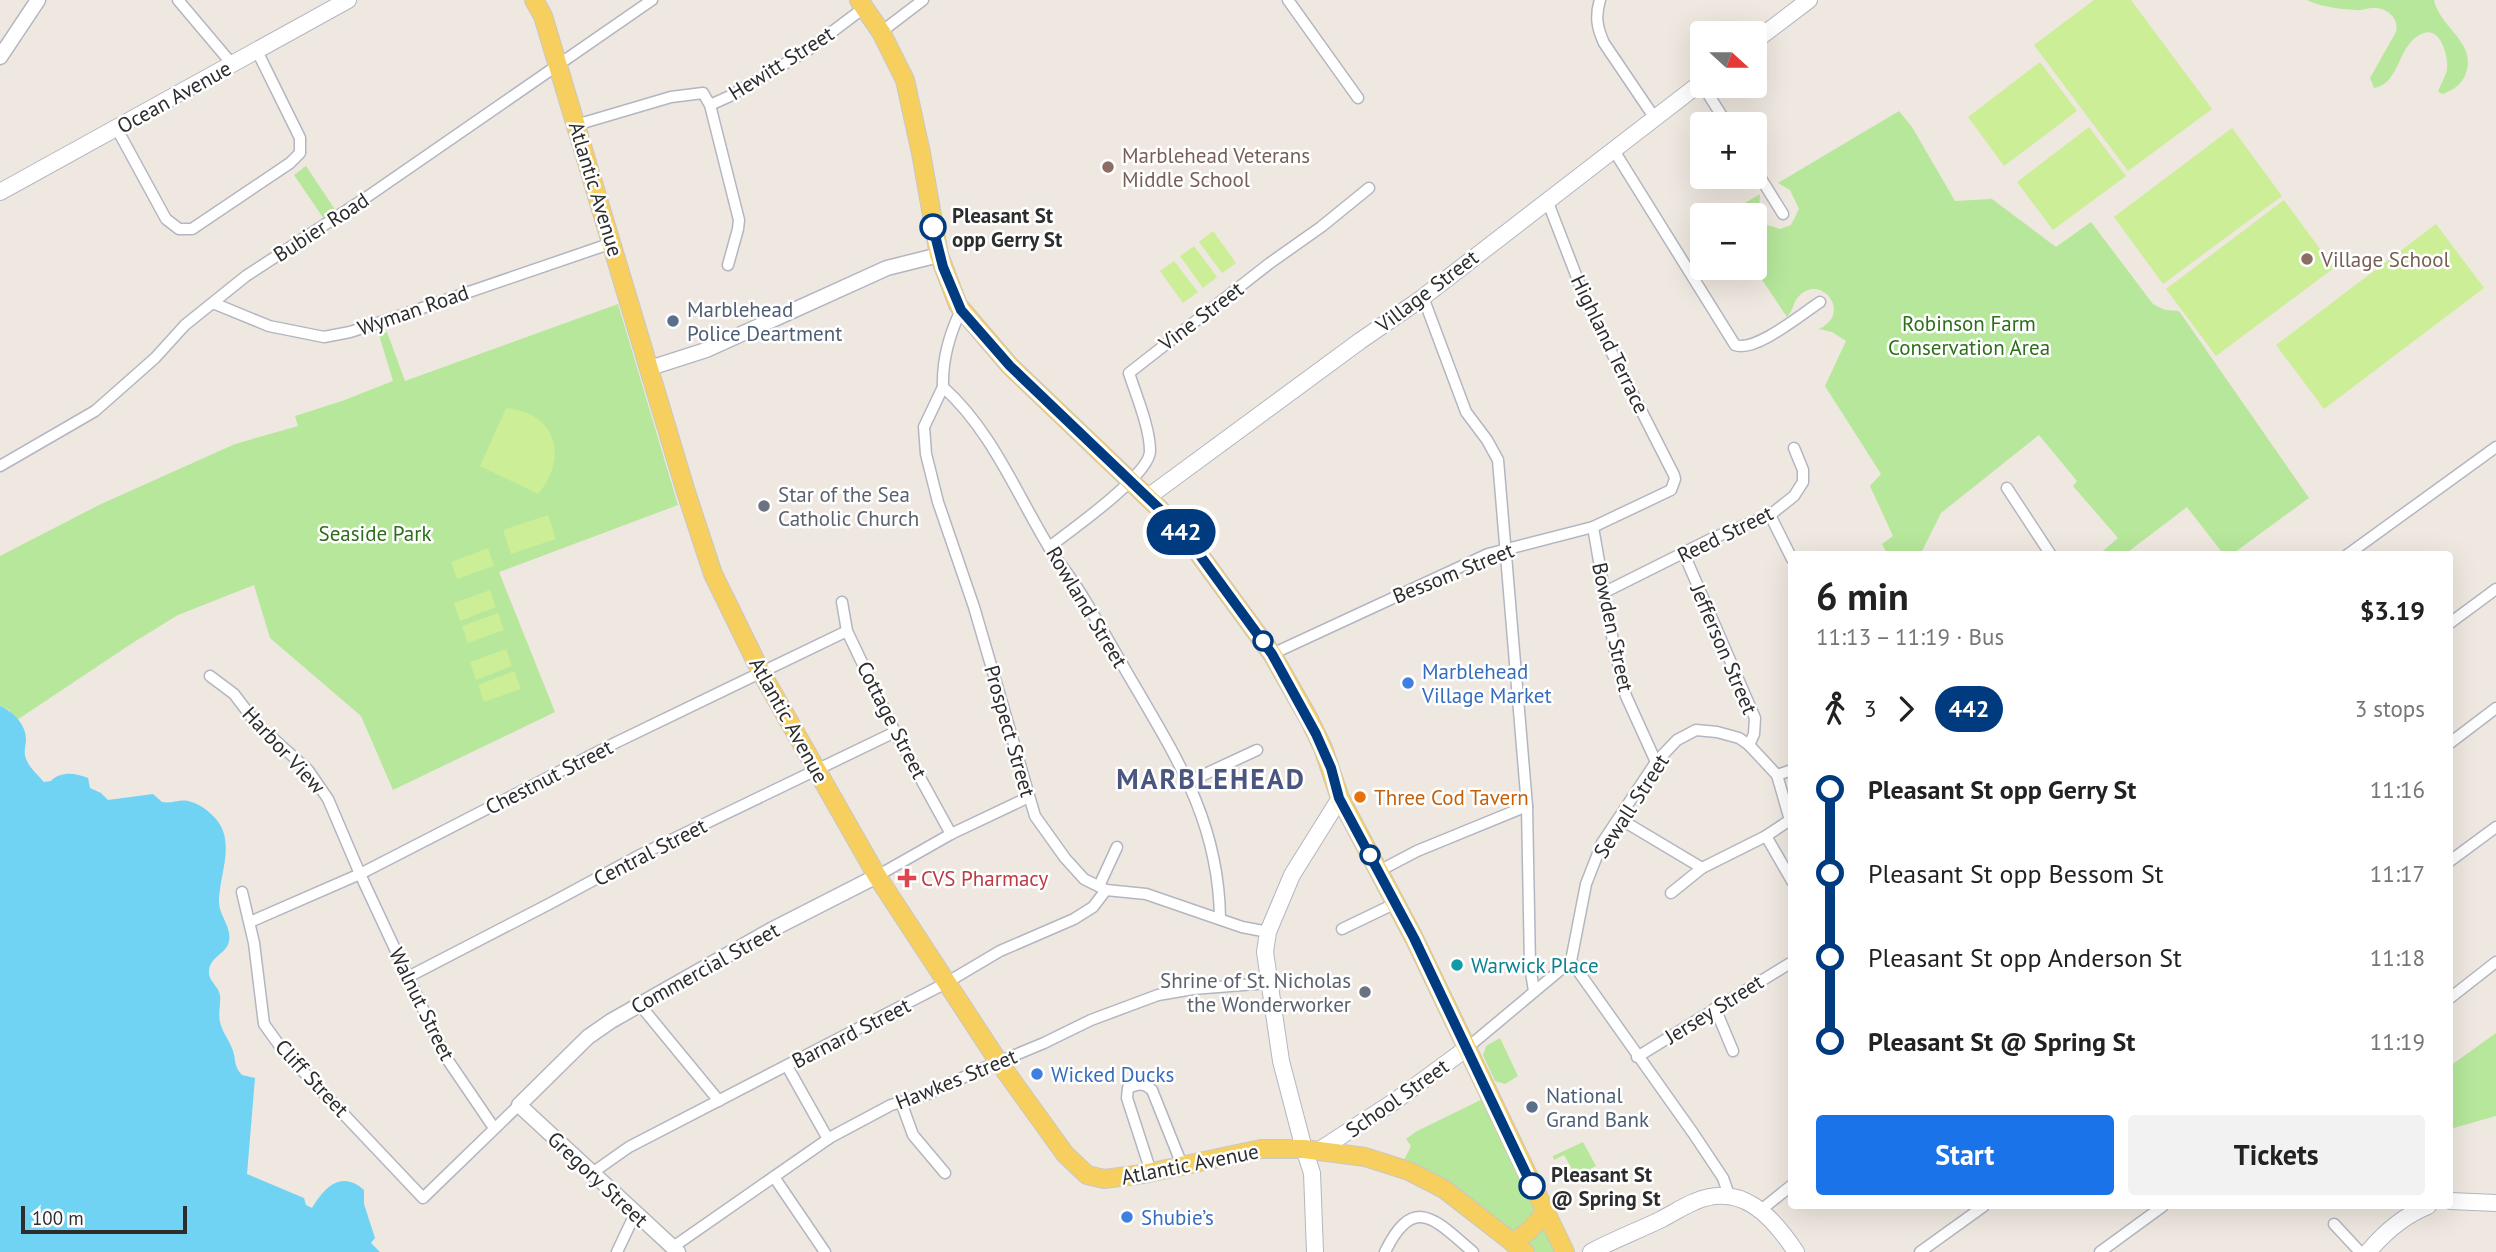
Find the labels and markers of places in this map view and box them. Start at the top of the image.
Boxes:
place label: Marblehead Veterans Middle School [1122,142,1310,193]
marker: Marblehead Veterans Middle School [1100,159,1116,175]
place label: Pleasant St opp Gerry St [952,202,1063,253]
marker: Pleasant St opp Gerry St [920,214,946,240]
place label: Village School [2320,246,2450,273]
marker: Village School [2299,251,2315,267]
place label: Marblehead Police Deartment [687,296,842,347]
marker: Marblehead Police Deartment [665,313,681,329]
place label: Star of the Sea Catholic Church [778,481,919,532]
marker: Star of the Sea Catholic Church [756,498,772,514]
unlabelled marker [1253,631,1273,651]
place label: Marblehead Village Market [1421,658,1552,709]
marker: Marblehead Village Market [1400,675,1416,691]
place label: Three Cod Tavern [1374,784,1529,811]
marker: Three Cod Tavern [1352,789,1368,805]
unlabelled marker [1360,845,1380,865]
place label: CVS Pharmacy [921,865,1049,892]
marker: CVS Pharmacy [899,870,915,886]
place label: Warwick Place [1471,952,1599,979]
marker: Warwick Place [1449,957,1465,973]
place label: Shrine of St. Nicholas the Wonderworker [1160,967,1351,1018]
marker: Shrine of St. Nicholas the Wonderworker [1357,984,1373,1000]
place label: Wicked Ducks [1051,1061,1174,1088]
marker: Wicked Ducks [1029,1066,1045,1082]
place label: National Grand Bank [1546,1082,1649,1133]
marker: National Grand Bank [1524,1099,1540,1115]
place label: Pleasant St @ Spring St [1551,1161,1661,1212]
marker: Pleasant St @ Spring St [1519,1173,1545,1199]
place label: Shubie’s [1141,1204,1214,1231]
marker: Shubie’s [1119,1209,1135,1225]

